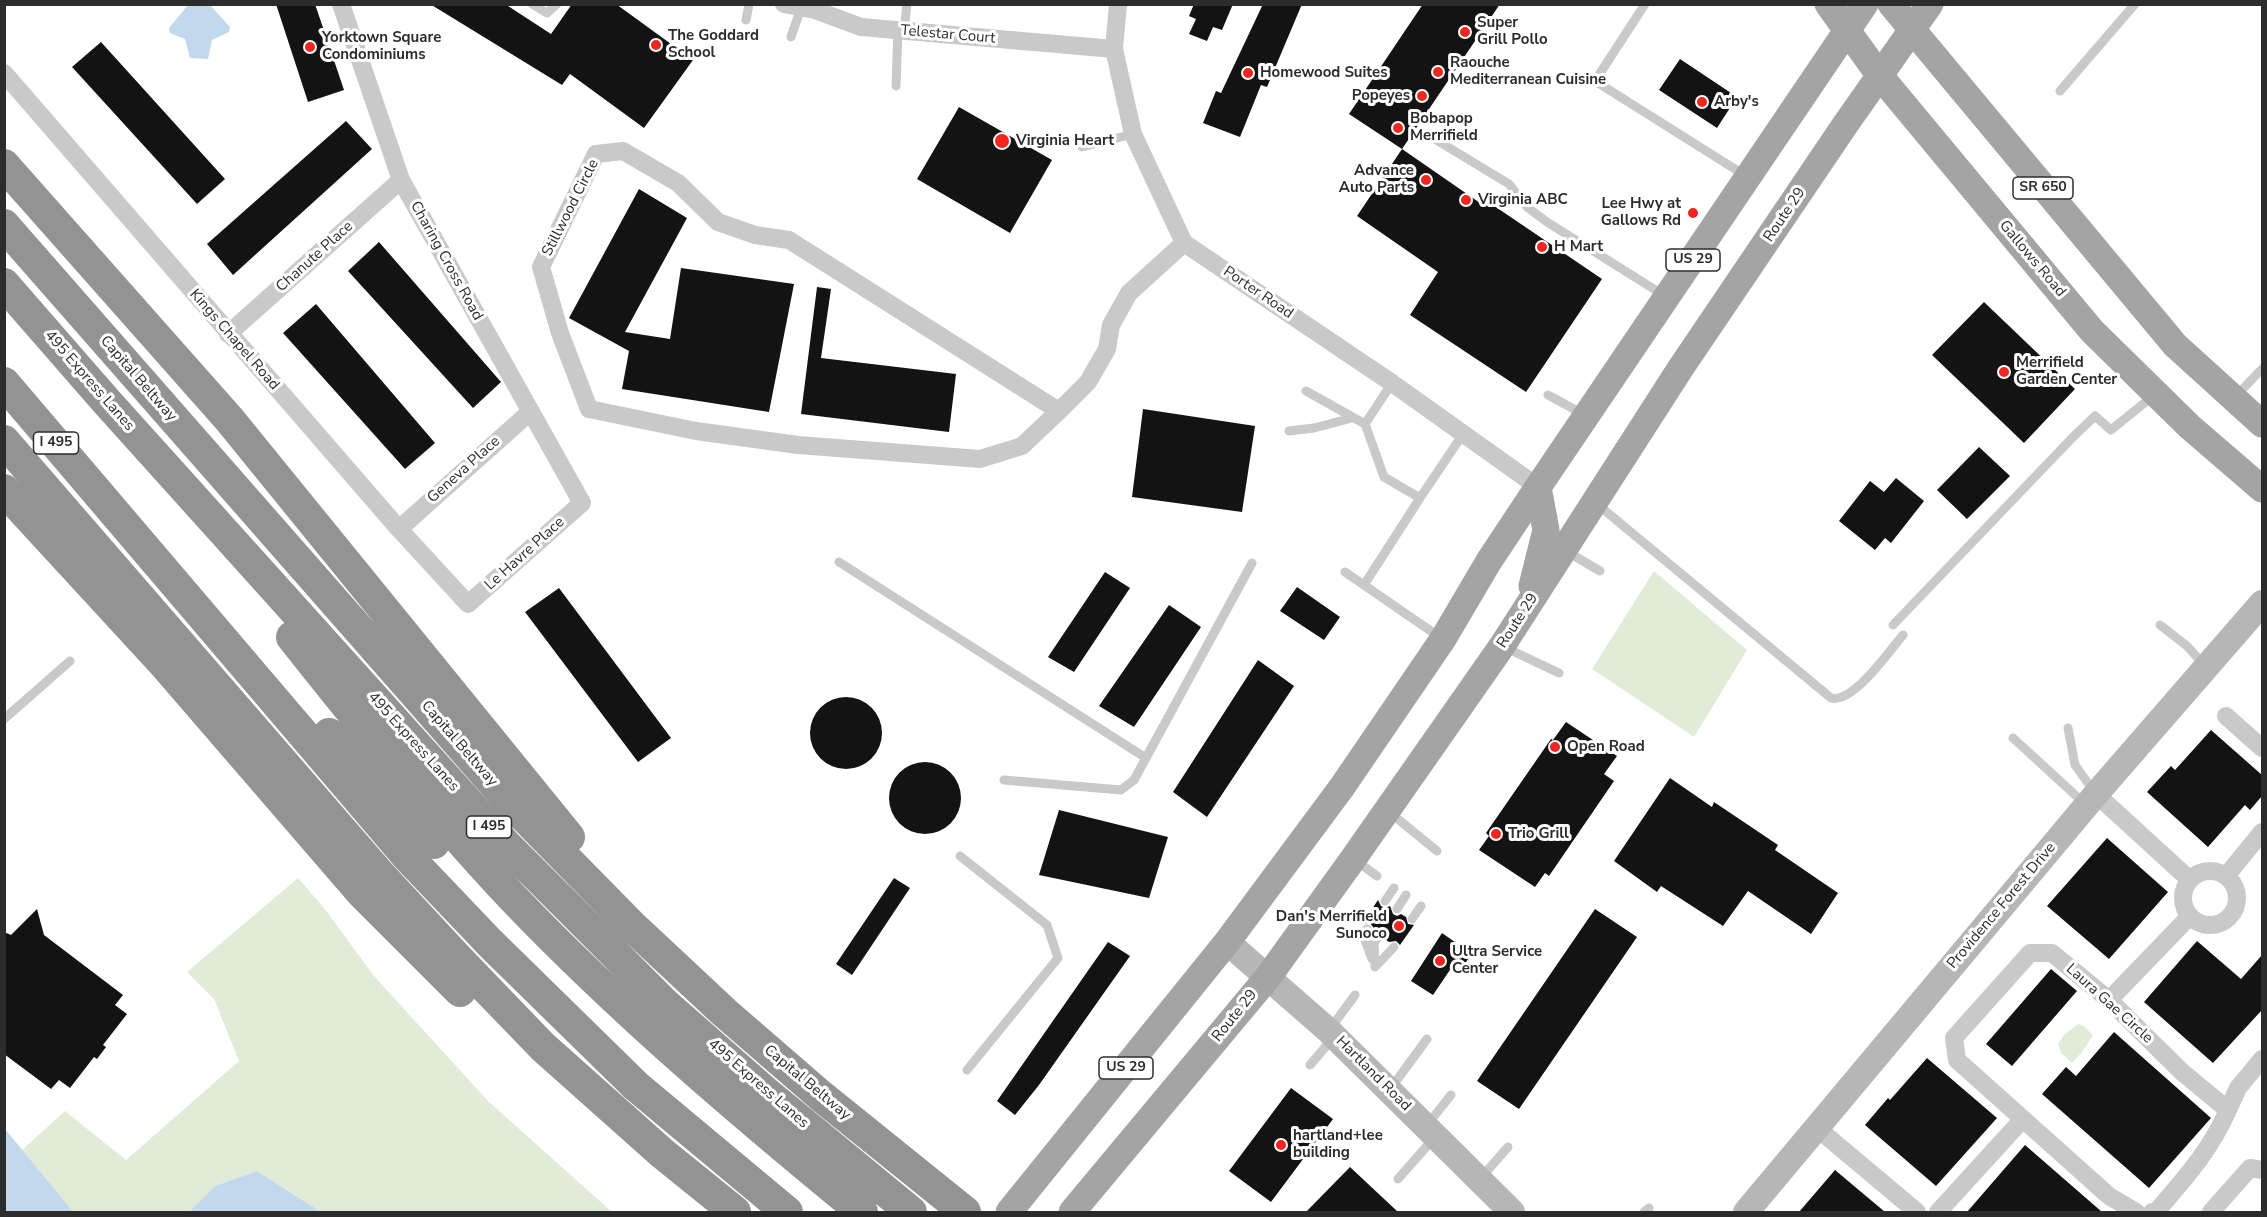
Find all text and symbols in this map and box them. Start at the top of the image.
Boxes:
place label: Super Grill Pollo [1477,14,1548,49]
street label: Telestar Court [900,22,996,48]
marker: Super Grill Pollo [1458,25,1472,39]
place label: The Goddard School [668,27,759,62]
place label: Yorktown Square Condominiums [322,29,441,64]
marker: The Goddard School [649,38,663,52]
marker: Yorktown Square Condominiums [303,40,317,54]
place label: Raouche Mediterranean Cuisine [1450,54,1606,89]
place label: Homewood Suites [1260,64,1387,82]
marker: Raouche Mediterranean Cuisine [1431,65,1445,79]
marker: Homewood Suites [1241,66,1255,80]
place label: Popeyes [1352,87,1410,105]
marker: Popeyes [1415,89,1429,103]
place label: Arby's [1714,93,1759,111]
marker: Arby's [1695,95,1709,109]
place label: Bobapop Merrifield [1410,110,1478,145]
marker: Bobapop Merrifield [1391,121,1405,135]
marker: Virginia Heart [993,132,1011,150]
place label: Virginia Heart [1016,132,1114,150]
street label: Stillwood Circle [539,156,603,260]
place label: Advance Auto Parts [1339,162,1414,197]
marker: Advance Auto Parts [1419,173,1433,187]
road number: SR 650 [2013,177,2073,199]
street label: Route 29 [1760,184,1810,246]
place label: Virginia ABC [1478,191,1568,209]
marker: Virginia ABC [1459,193,1473,207]
place label: Lee Hwy at Gallows Rd [1601,195,1681,230]
street label: Charing Cross Road [406,198,486,324]
marker: Lee Hwy at Gallows Rd [1686,206,1700,220]
street label: Gallows Road [1995,217,2069,301]
street label: Chanute Place [273,218,357,296]
place label: H Mart [1554,238,1603,256]
marker: H Mart [1535,240,1549,254]
road number: US 29 [1666,249,1720,271]
street label: Porter Road [1220,263,1296,323]
street label: Kings Chapel Road [185,286,283,394]
street label: 495 Express Lanes [40,327,138,435]
street label: Capital Beltway [96,333,180,425]
place label: Merrifield Garden Center [2016,354,2117,389]
marker: Merrifield Garden Center [1997,365,2011,379]
road number: I 495 [34,432,78,454]
street label: Geneva Place [424,433,504,507]
street label: Le Havre Place [482,514,568,594]
street label: Route 29 [1494,590,1542,652]
street label: 495 Express Lanes [364,689,462,795]
street label: Capital Beltway [417,698,501,790]
place label: Open Road [1567,738,1645,756]
marker: Open Road [1548,740,1562,754]
road number: I 495 [466,816,512,838]
place label: Trio Grill [1508,825,1569,843]
marker: Trio Grill [1489,827,1503,841]
street label: Providence Forest Drive [1944,839,2060,973]
place label: Dan's Merrifield Sunoco [1276,908,1387,943]
marker: Dan's Merrifield Sunoco [1392,919,1406,933]
place label: Ultra Service Center [1452,943,1542,978]
marker: Ultra Service Center [1433,954,1447,968]
street label: Laura Gae Circle [2062,960,2156,1048]
street label: Route 29 [1209,986,1261,1046]
street label: Hartland Road [1332,1033,1414,1115]
street label: 495 Express Lanes [704,1035,812,1133]
street label: Capital Beltway [760,1042,854,1124]
road number: US 29 [1099,1057,1153,1079]
place label: hartland+lee building [1293,1127,1383,1162]
marker: hartland+lee building [1274,1138,1288,1152]

